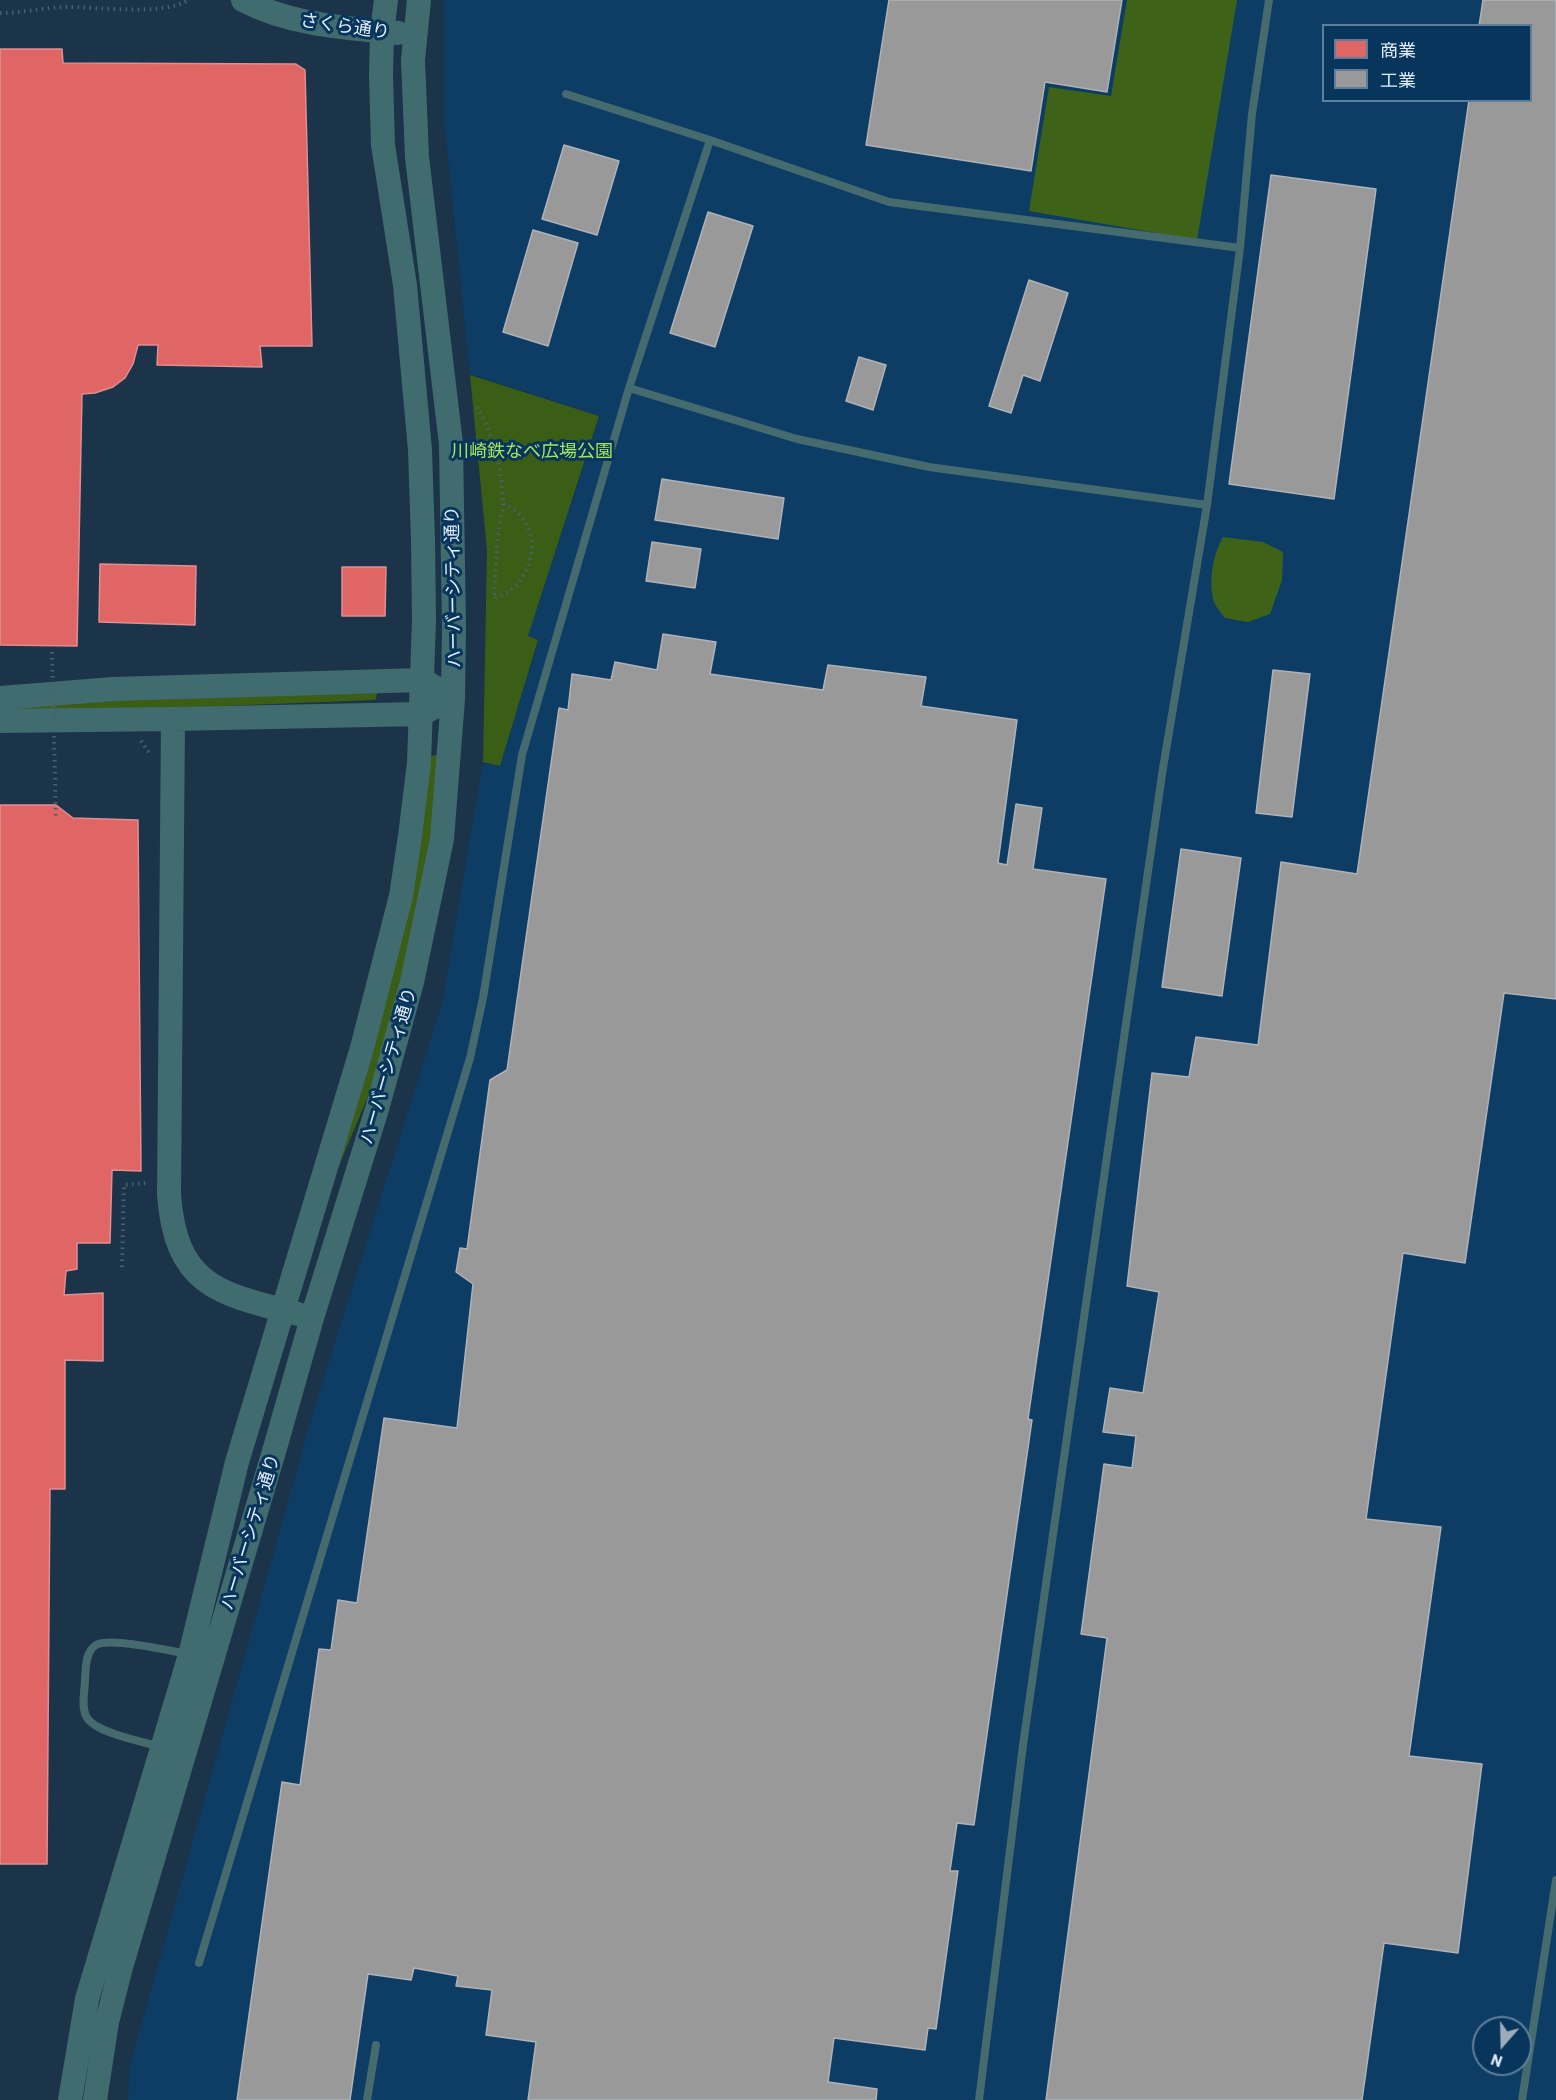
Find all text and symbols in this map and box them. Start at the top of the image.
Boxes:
street label: さくら通り [299,9,391,43]
legend [1322,24,1532,102]
text: 商業 [1380,39,1416,61]
text: 工業 [1380,69,1416,91]
park label: 川崎鉄なべ広場公園 [451,440,613,462]
street label: ハーバーシティ通り [441,506,465,668]
street label: ハーバーシティ通り [355,985,421,1147]
street label: ハーバーシティ通り [216,1451,284,1613]
north arrow [1472,2016,1532,2076]
text: N [1488,2051,1505,2072]

